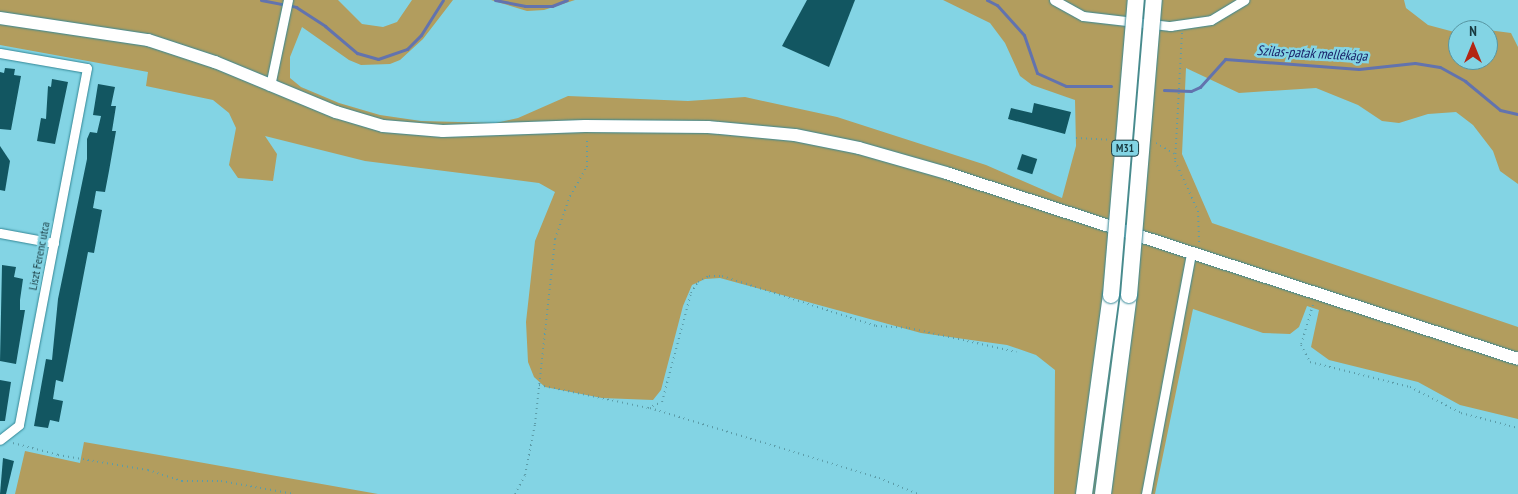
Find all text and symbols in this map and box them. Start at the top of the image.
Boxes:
north arrow [1448,20,1498,70]
text: N [1469,22,1477,40]
water label: Szilas-patak mellékága [1256,42,1368,64]
road number: M31 [1110,140,1140,156]
street label: Liszt Ferenc utca [25,221,53,291]

